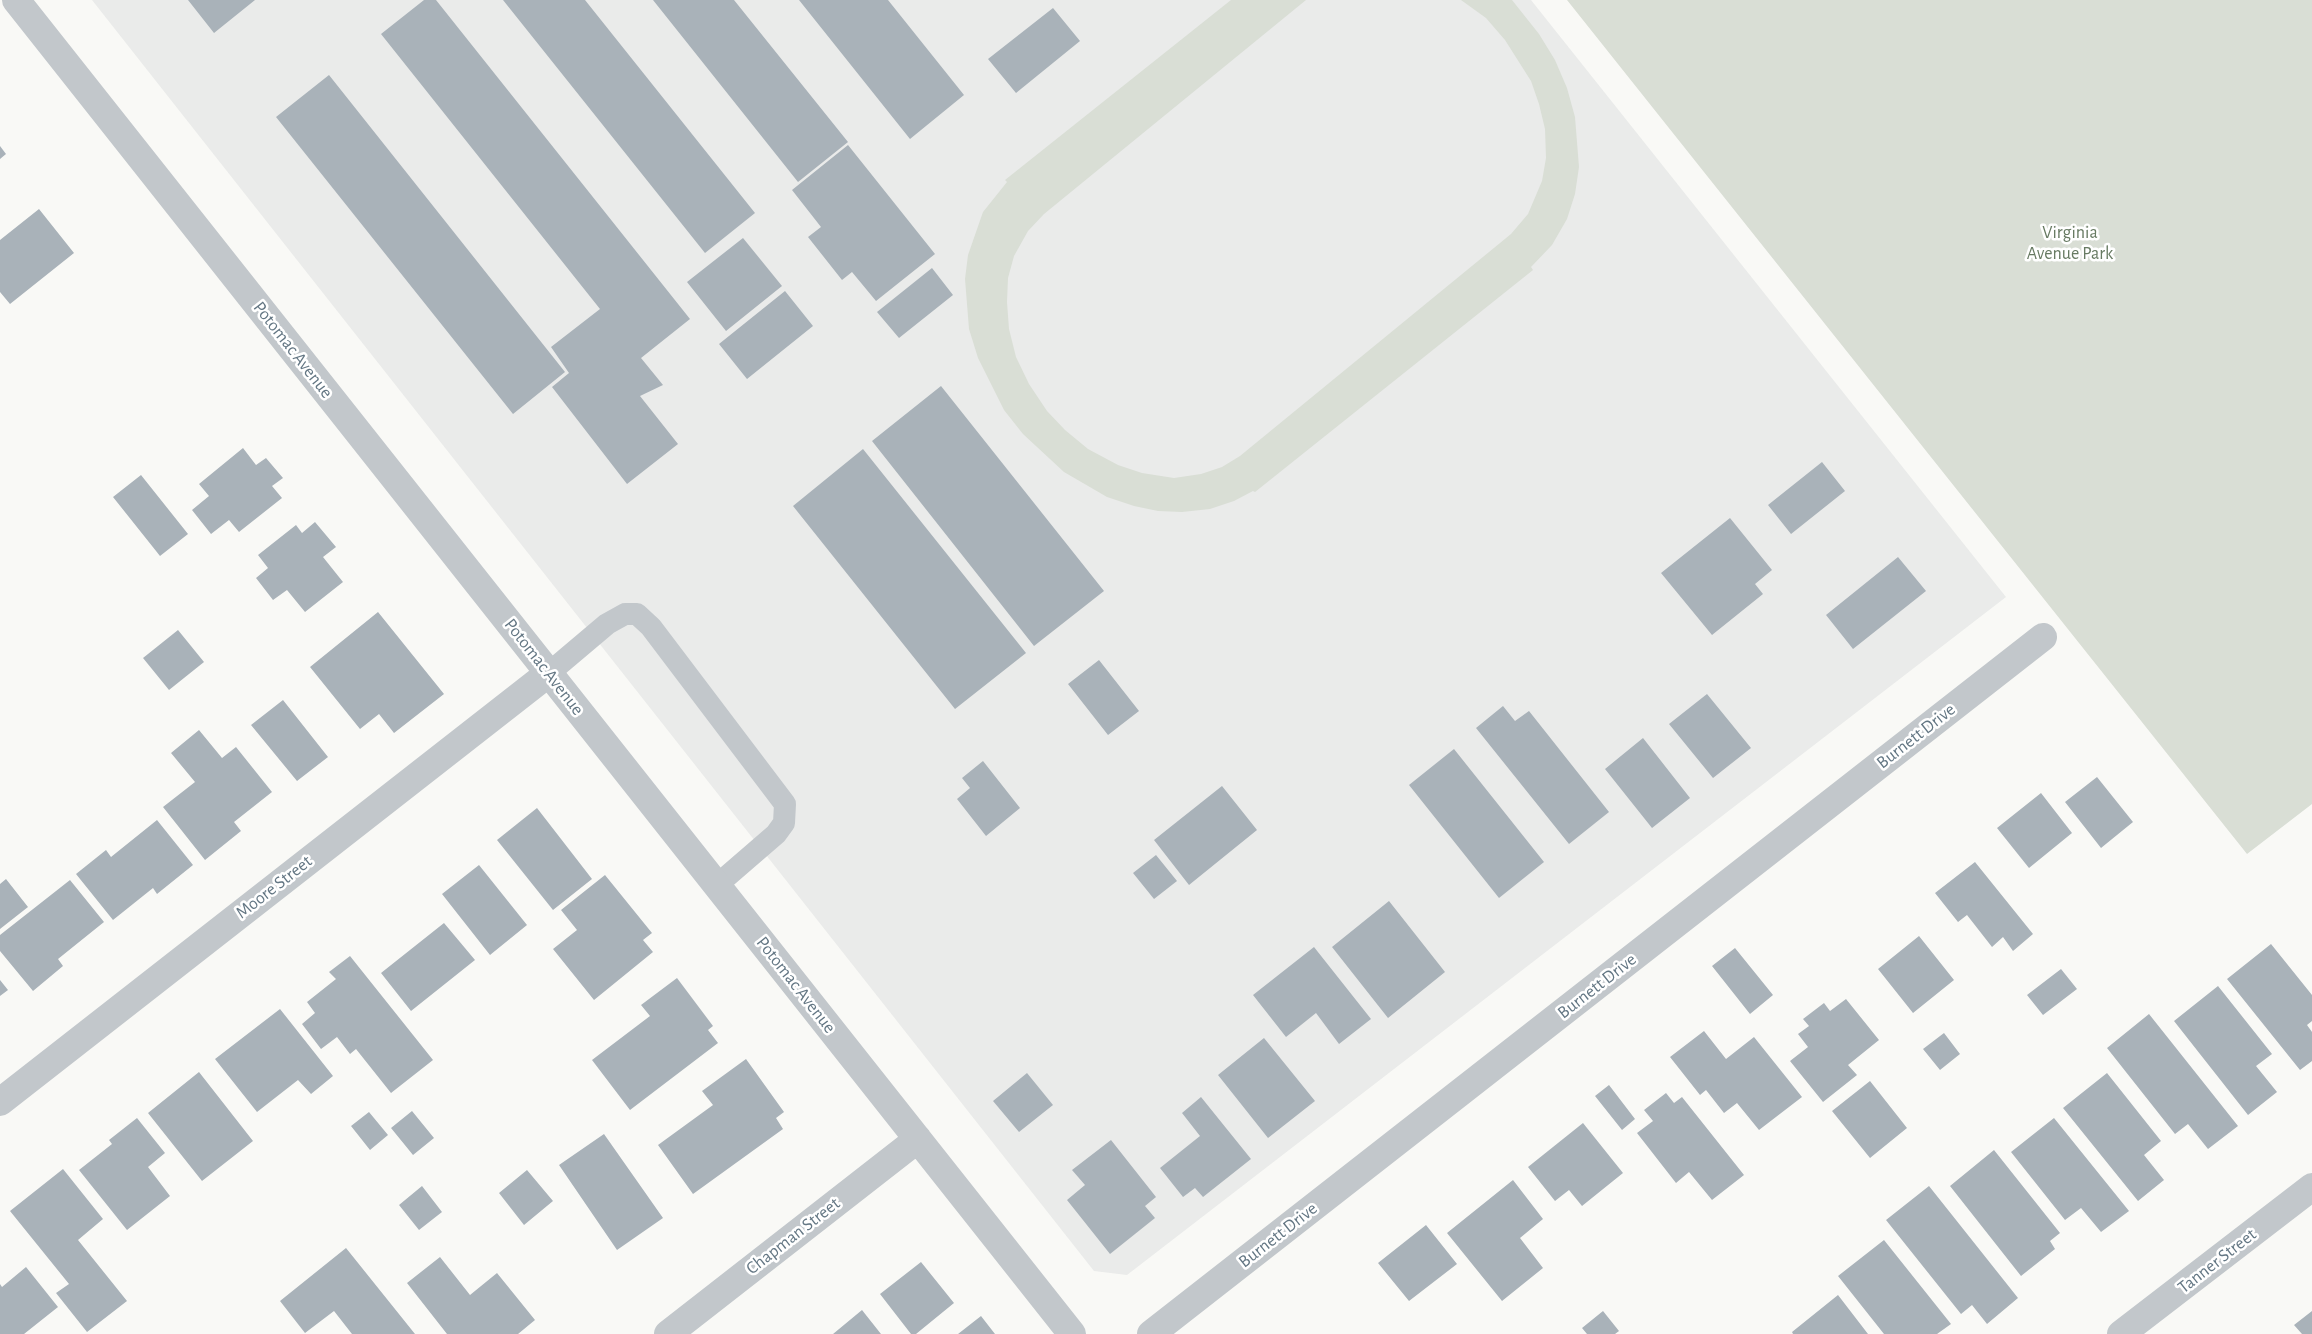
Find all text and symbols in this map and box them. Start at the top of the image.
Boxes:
park label: Virginia Avenue Park [2027,222,2113,264]
street label: Potomac Avenue [249,297,337,403]
street label: Potomac Avenue [500,614,588,720]
street label: Burnett Drive [1872,699,1960,773]
street label: Moore Street [232,851,316,923]
street label: Potomac Avenue [752,932,840,1038]
street label: Burnett Drive [1553,949,1641,1023]
street label: Chapman Street [742,1193,844,1279]
street label: Burnett Drive [1234,1198,1322,1272]
street label: Tanner Street [2173,1224,2261,1298]

